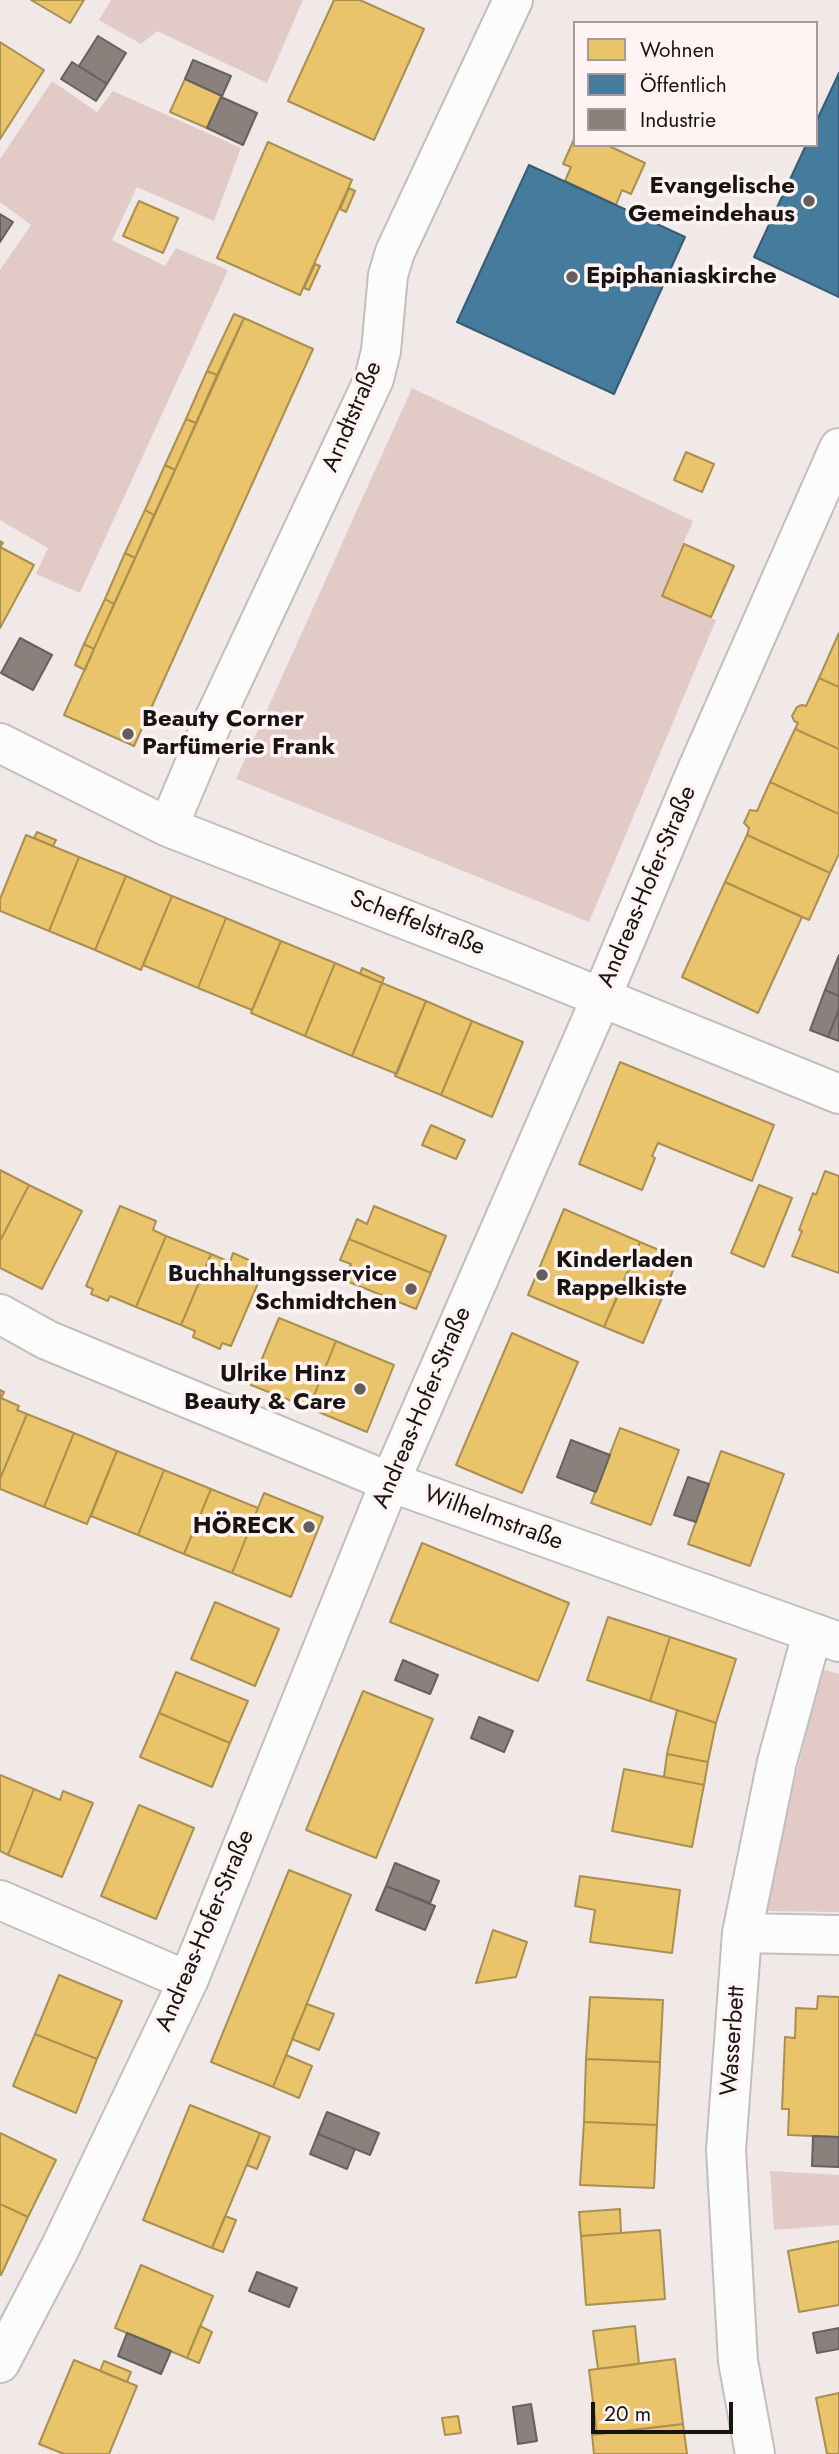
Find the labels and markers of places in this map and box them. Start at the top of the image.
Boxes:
place label: Evangelische Gemeindehaus [628,173,795,229]
marker: Evangelische Gemeindehaus [801,193,817,209]
place label: Epiphaniaskirche [586,263,777,291]
marker: Epiphaniaskirche [564,269,580,285]
place label: Beauty Corner Parfümerie Frank [142,706,335,762]
marker: Beauty Corner Parfümerie Frank [120,726,136,742]
place label: Kinderladen Rappelkiste [556,1247,693,1303]
place label: Buchhaltungsservice Schmidtchen [168,1261,397,1317]
marker: Kinderladen Rappelkiste [534,1267,550,1283]
marker: Buchhaltungsservice Schmidtchen [403,1281,419,1297]
place label: Ulrike Hinz Beauty & Care [184,1361,346,1417]
marker: Ulrike Hinz Beauty & Care [352,1381,368,1397]
place label: HÖRECK [193,1513,295,1541]
marker: HÖRECK [301,1519,317,1535]

